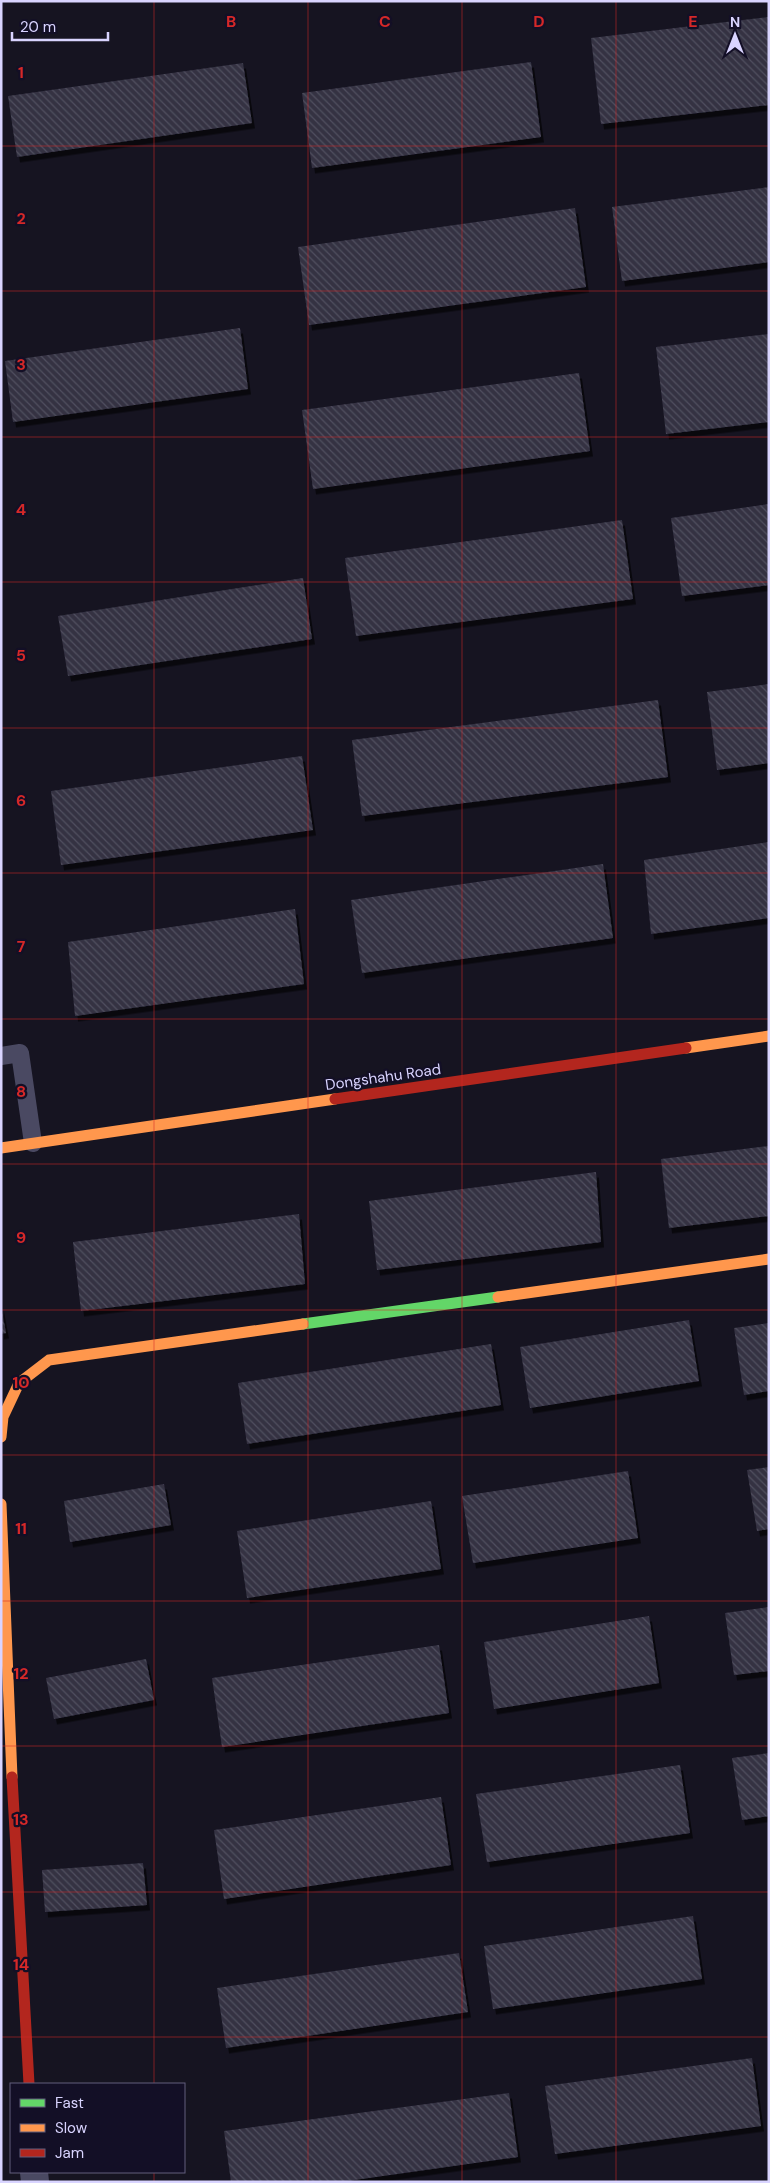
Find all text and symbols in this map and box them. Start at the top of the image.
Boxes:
scale bar [12,10,109,42]
north arrow [710,10,760,60]
text: B [226,11,236,32]
text: C [379,11,391,32]
text: D [533,11,545,32]
text: E [688,11,698,32]
text: N [730,13,740,31]
text: 20 m [20,17,56,37]
text: 1 [18,62,24,83]
text: 2 [16,208,26,229]
text: 3 [16,354,26,375]
text: 4 [16,499,26,520]
text: 5 [16,645,26,666]
text: 6 [16,790,26,811]
text: 7 [17,936,26,957]
street label: Dongshahu Road [324,1059,442,1095]
text: 8 [16,1081,26,1102]
text: 9 [16,1227,26,1248]
text: 10 [12,1372,30,1393]
text: 11 [15,1518,27,1539]
text: 12 [13,1663,29,1684]
text: 13 [13,1809,29,1830]
text: 14 [13,1954,29,1975]
legend [10,2083,185,2173]
text: Fast [55,2093,84,2113]
text: Slow [55,2118,88,2138]
text: Jam [55,2143,84,2163]

